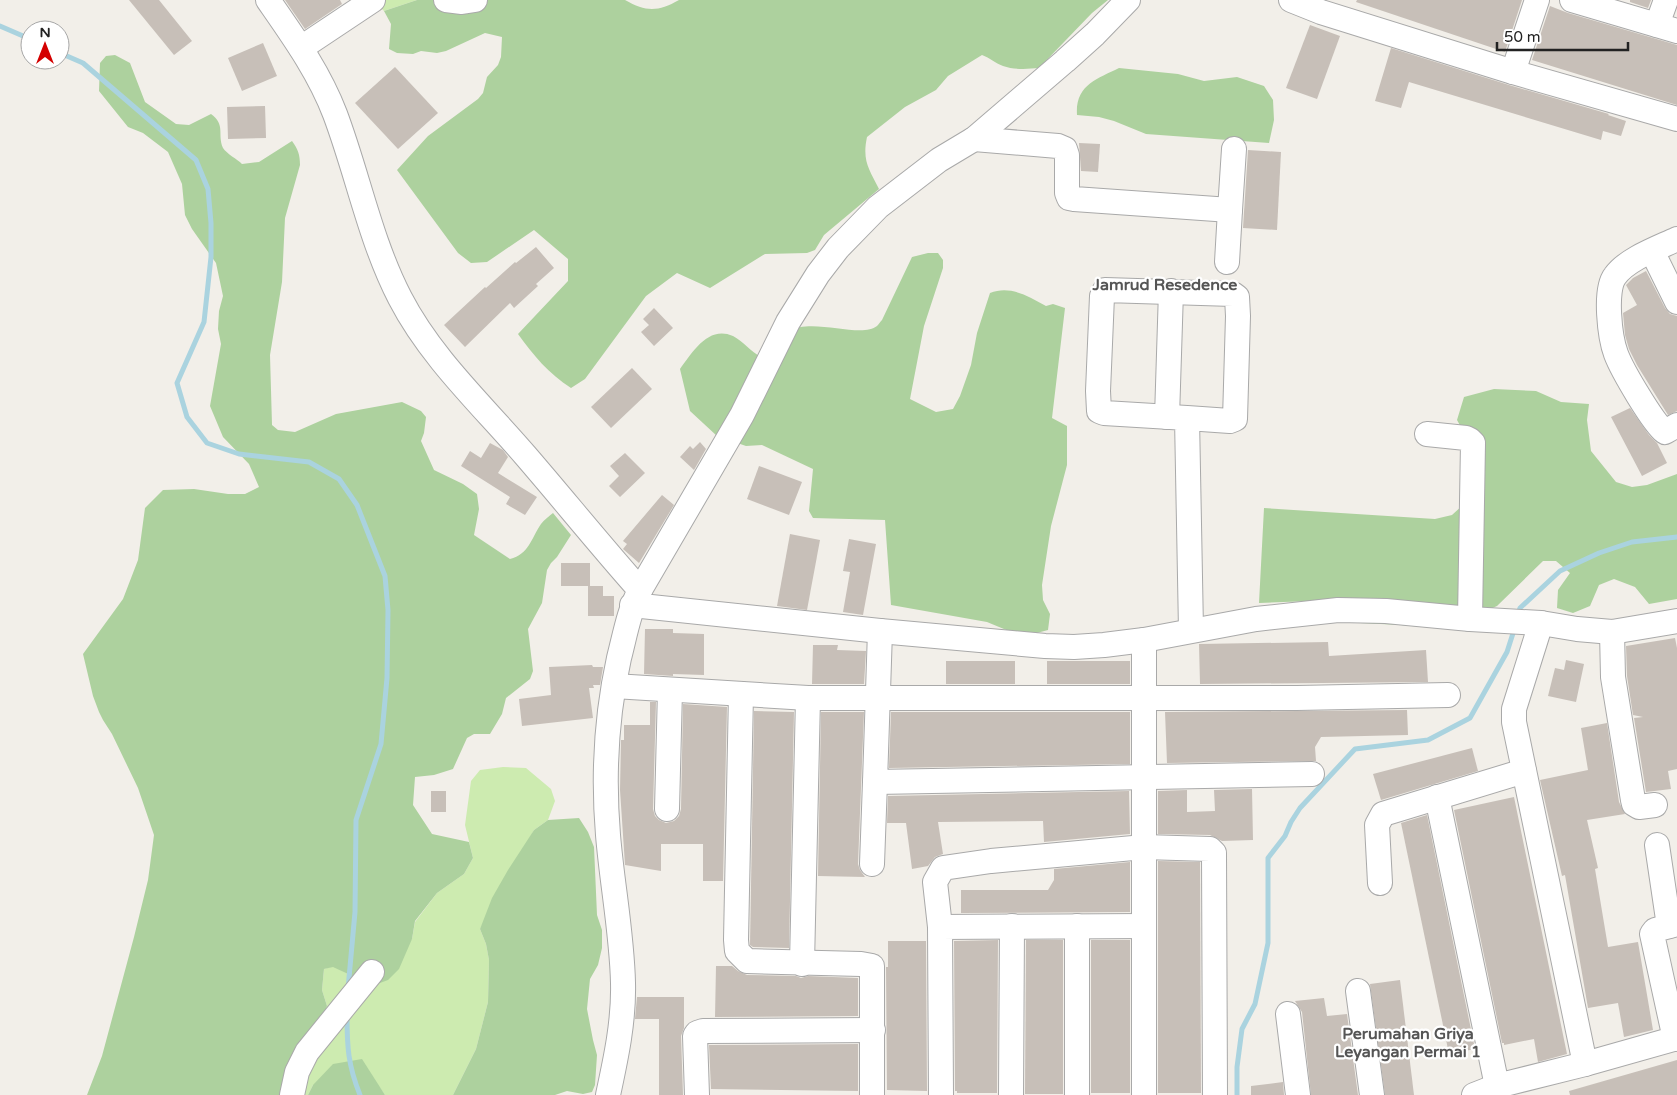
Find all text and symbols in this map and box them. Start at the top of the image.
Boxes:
north arrow [20,20,70,70]
scale bar [1497,20,1628,52]
text: N [39,24,51,41]
text: 50 m [1504,28,1541,46]
district label: Jamrud Resedence [1092,275,1237,295]
district label: Perumahan Griya Leyangan Permai 1 [1335,1024,1481,1062]

